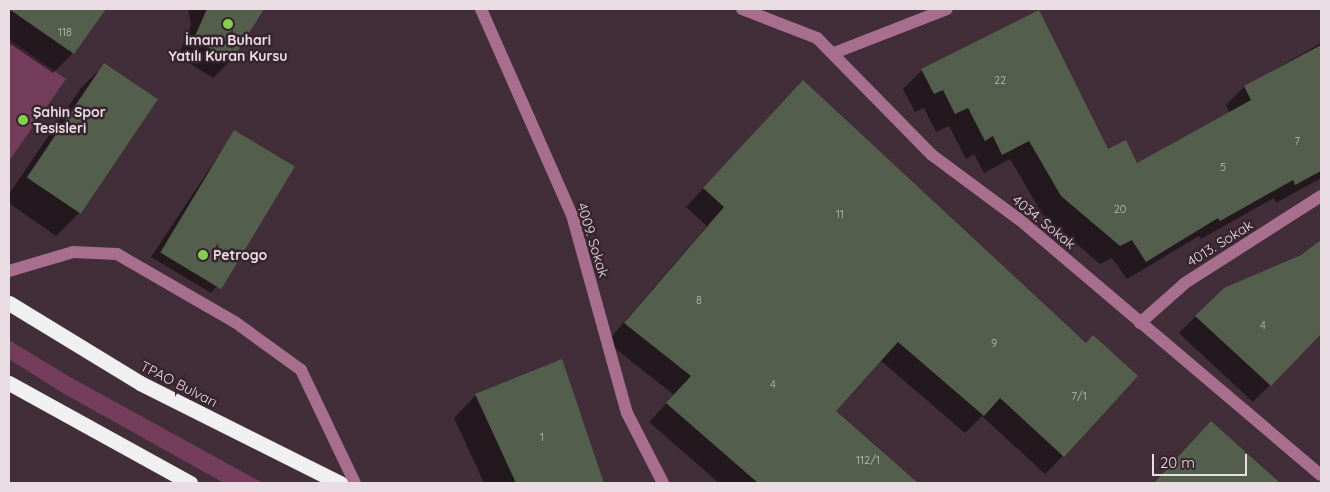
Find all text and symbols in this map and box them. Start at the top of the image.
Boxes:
marker: İmam Buhari Yatılı Kuran Kursu [222,18,234,30]
house number: 118 [58,25,72,39]
place label: İmam Buhari Yatılı Kuran Kursu [168,32,288,64]
house number: 22 [994,73,1006,87]
place label: Şahin Spor Tesisleri [33,104,106,136]
marker: Şahin Spor Tesisleri [17,114,29,126]
house number: 7 [1294,134,1300,148]
house number: 5 [1220,160,1226,174]
street label: 4034. Sokak [1009,191,1079,253]
street label: 4009. Sokak [574,201,612,279]
house number: 20 [1114,202,1126,216]
house number: 11 [836,207,844,221]
street label: 4013. Sokak [1184,216,1256,270]
place label: Petrogo [213,247,267,263]
marker: Petrogo [197,249,209,261]
house number: 8 [696,293,702,307]
house number: 4 [1260,318,1266,332]
house number: 9 [991,336,997,350]
street label: TPAO Bulvarı [138,357,220,411]
house number: 4 [770,377,776,391]
house number: 7/1 [1071,389,1087,403]
house number: 1 [540,430,544,444]
scale bar [1155,444,1250,476]
house number: 112/1 [856,453,880,467]
text: 20 m [1160,453,1195,472]

